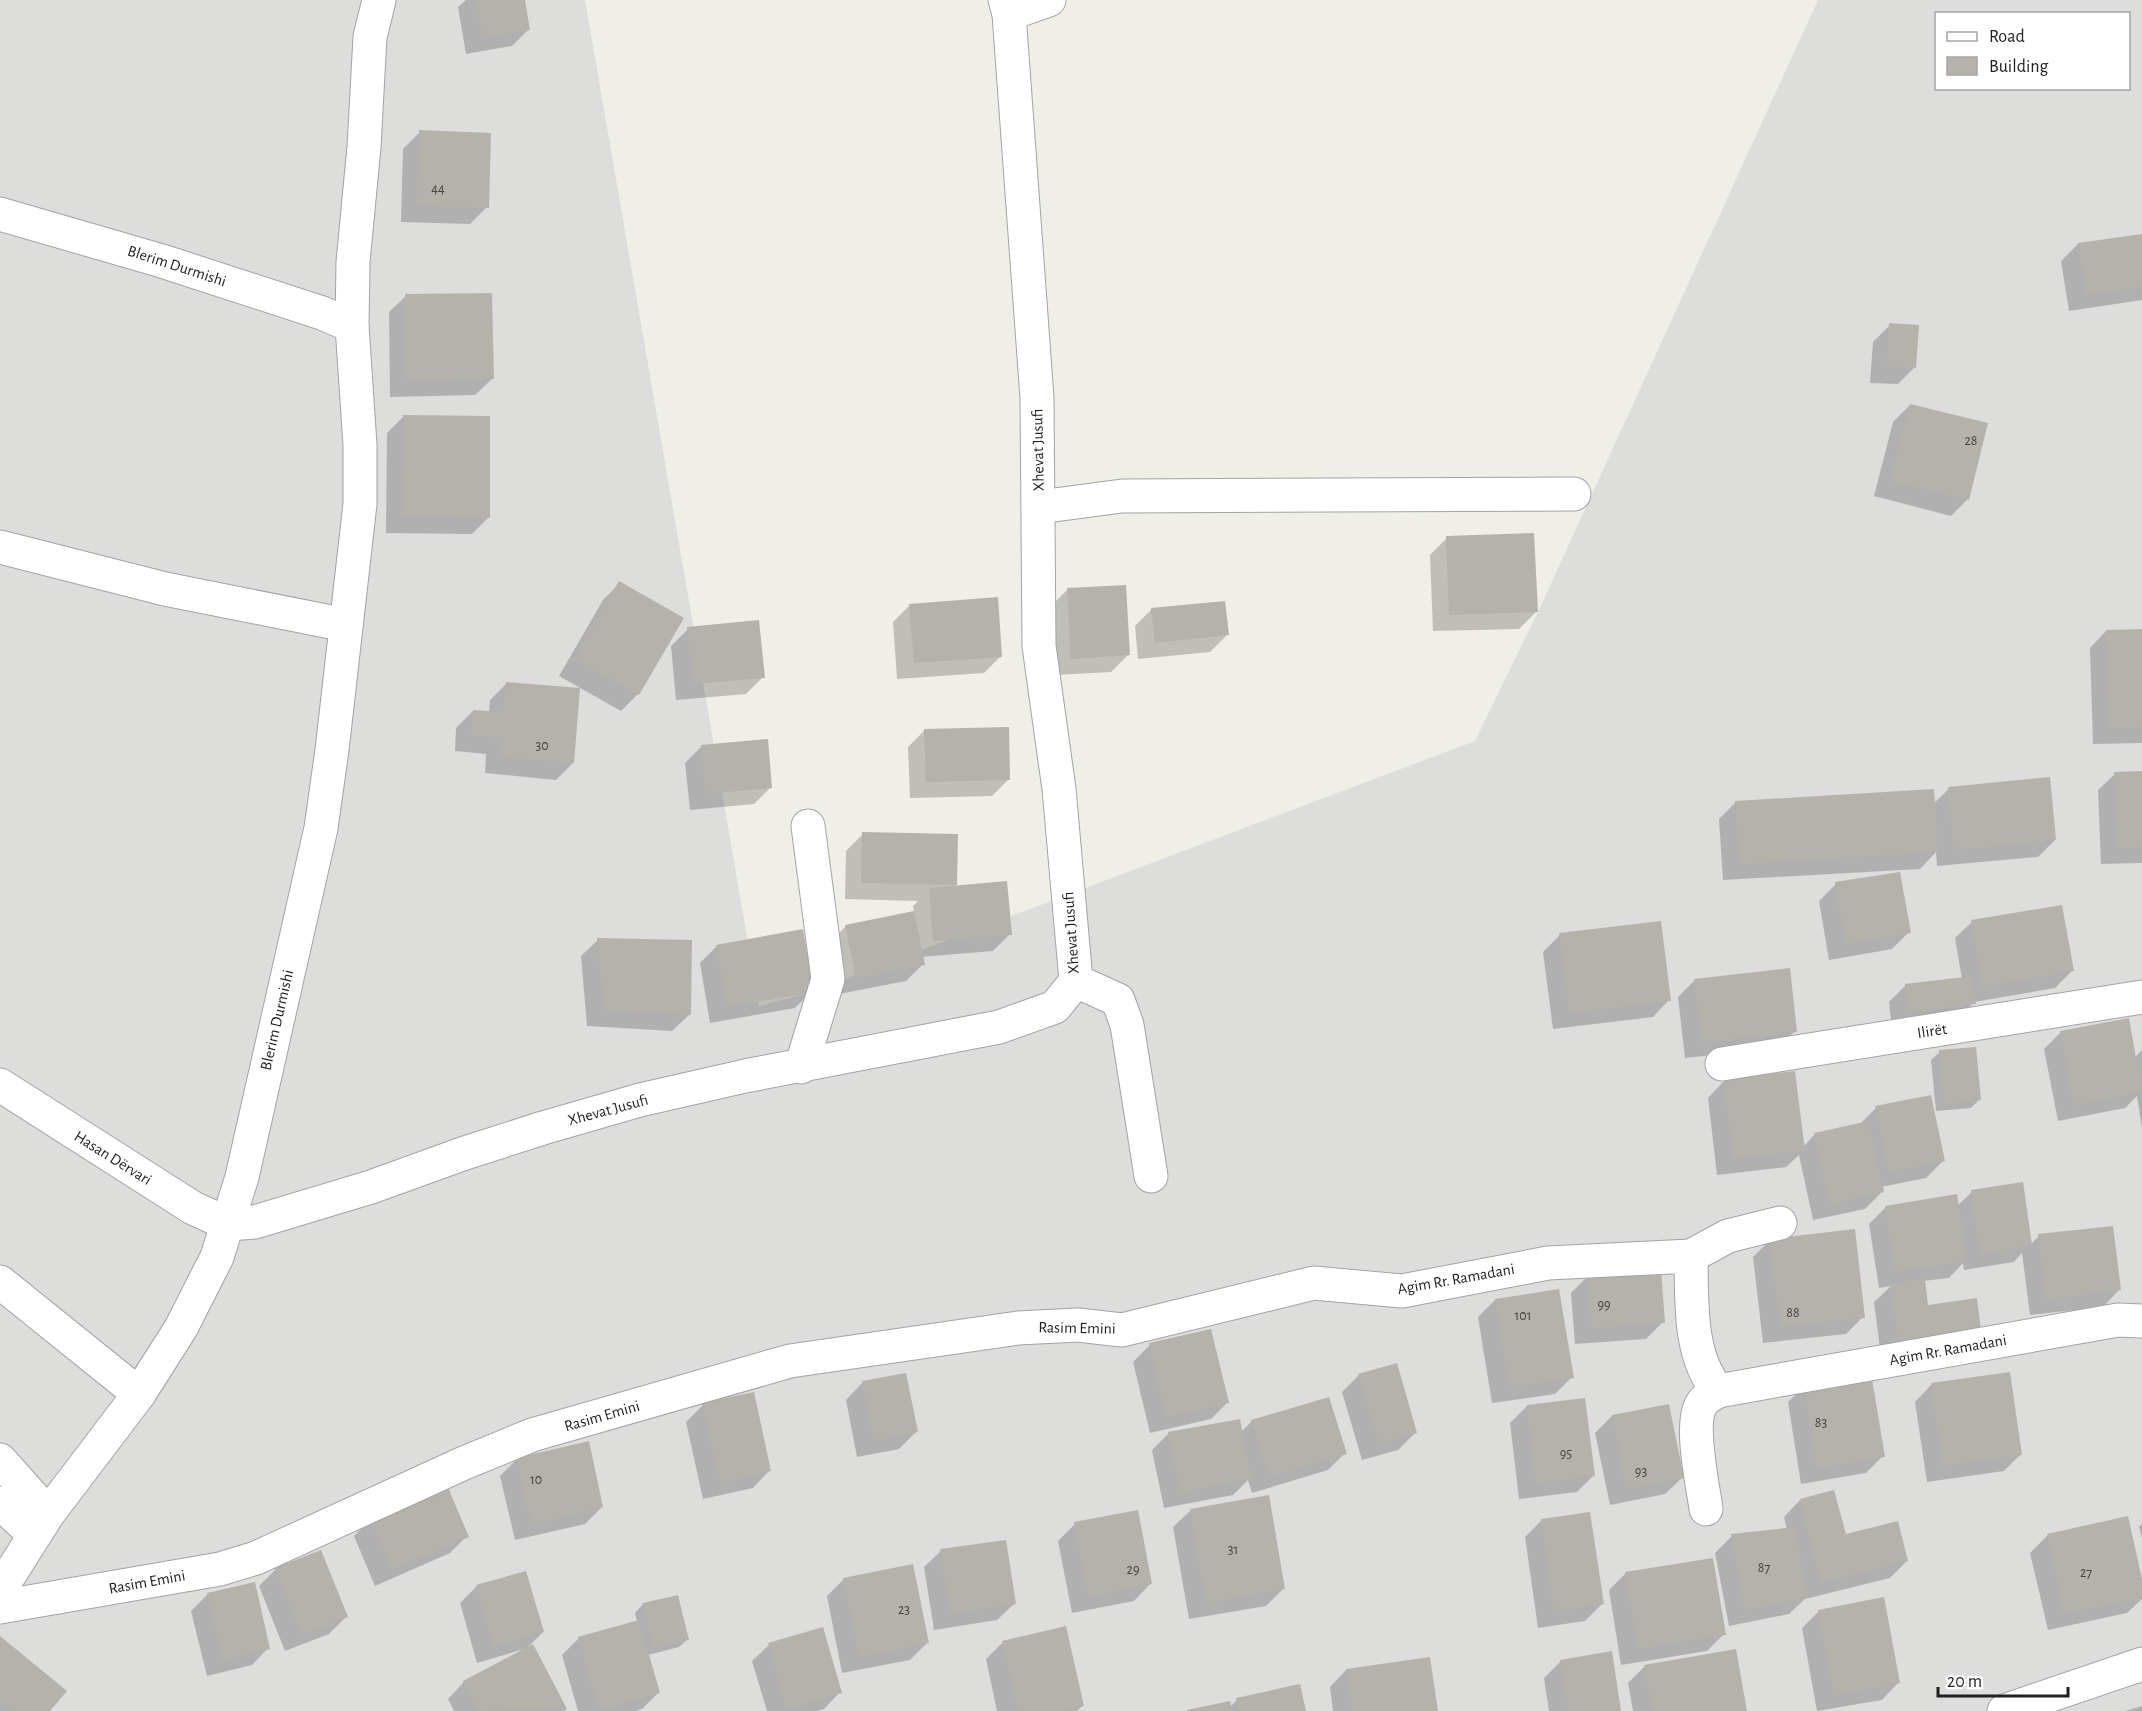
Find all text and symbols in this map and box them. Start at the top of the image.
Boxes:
legend [1935,12,2130,90]
text: Road [1989,28,2025,46]
text: Building [1989,58,2049,76]
house number: 44 [431,182,445,196]
street label: Blerim Durmishi [126,243,228,289]
street label: Xhevat Jusufi [1029,409,1047,491]
house number: 28 [1964,434,1978,448]
house number: 30 [535,739,549,753]
street label: Xhevat Jusufi [1060,891,1082,975]
street label: Blerim Durmishi [258,968,296,1072]
street label: Ilirët [1916,1021,1948,1041]
street label: Xhevat Jusufi [566,1092,650,1128]
street label: Hasan Dërvari [71,1128,155,1188]
street label: Agim Rr. Ramadani [1396,1261,1516,1297]
house number: 99 [1597,1298,1611,1312]
house number: 88 [1786,1306,1800,1320]
house number: 101 [1514,1309,1532,1323]
street label: Rasim Emini [1038,1319,1116,1337]
street label: Agim Rr. Ramadani [1888,1332,2008,1368]
street label: Rasim Emini [563,1398,641,1434]
house number: 83 [1815,1416,1827,1430]
house number: 95 [1560,1447,1572,1461]
house number: 93 [1635,1465,1647,1479]
house number: 10 [530,1473,542,1487]
house number: 31 [1228,1543,1238,1557]
house number: 87 [1758,1561,1770,1575]
house number: 29 [1127,1563,1139,1577]
house number: 27 [2080,1566,2092,1580]
street label: Rasim Emini [107,1567,187,1597]
house number: 23 [898,1603,910,1617]
scale bar [1938,1660,2068,1698]
text: 20 m [1947,1673,1982,1691]

